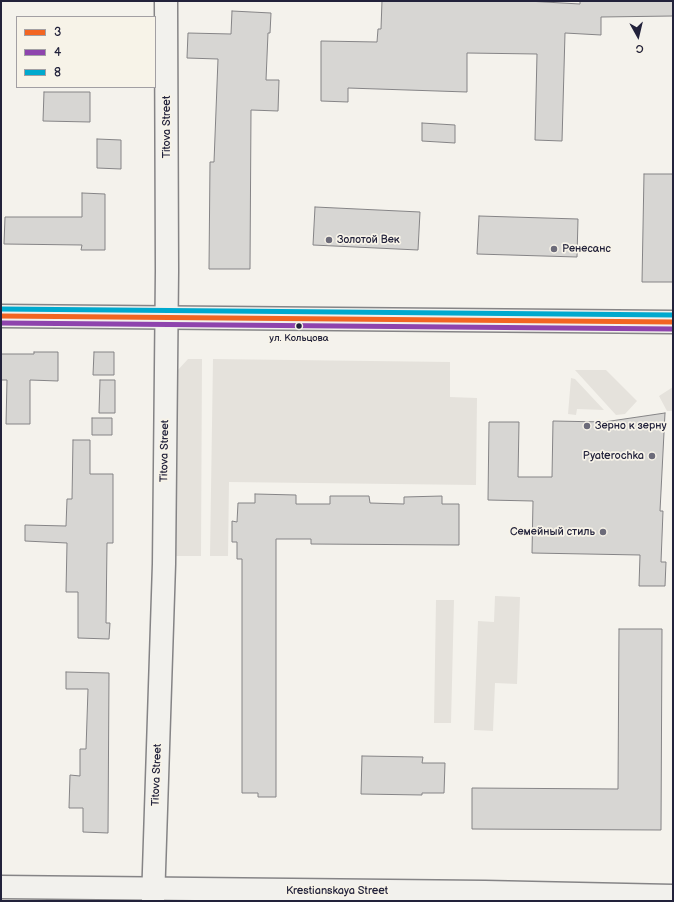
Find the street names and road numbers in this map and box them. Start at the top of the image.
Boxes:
street label: Titova Street [160,96,174,158]
street label: Titova Street [158,420,172,482]
street label: Titova Street [149,744,165,806]
street label: Krestianskaya Street [286,884,388,898]

